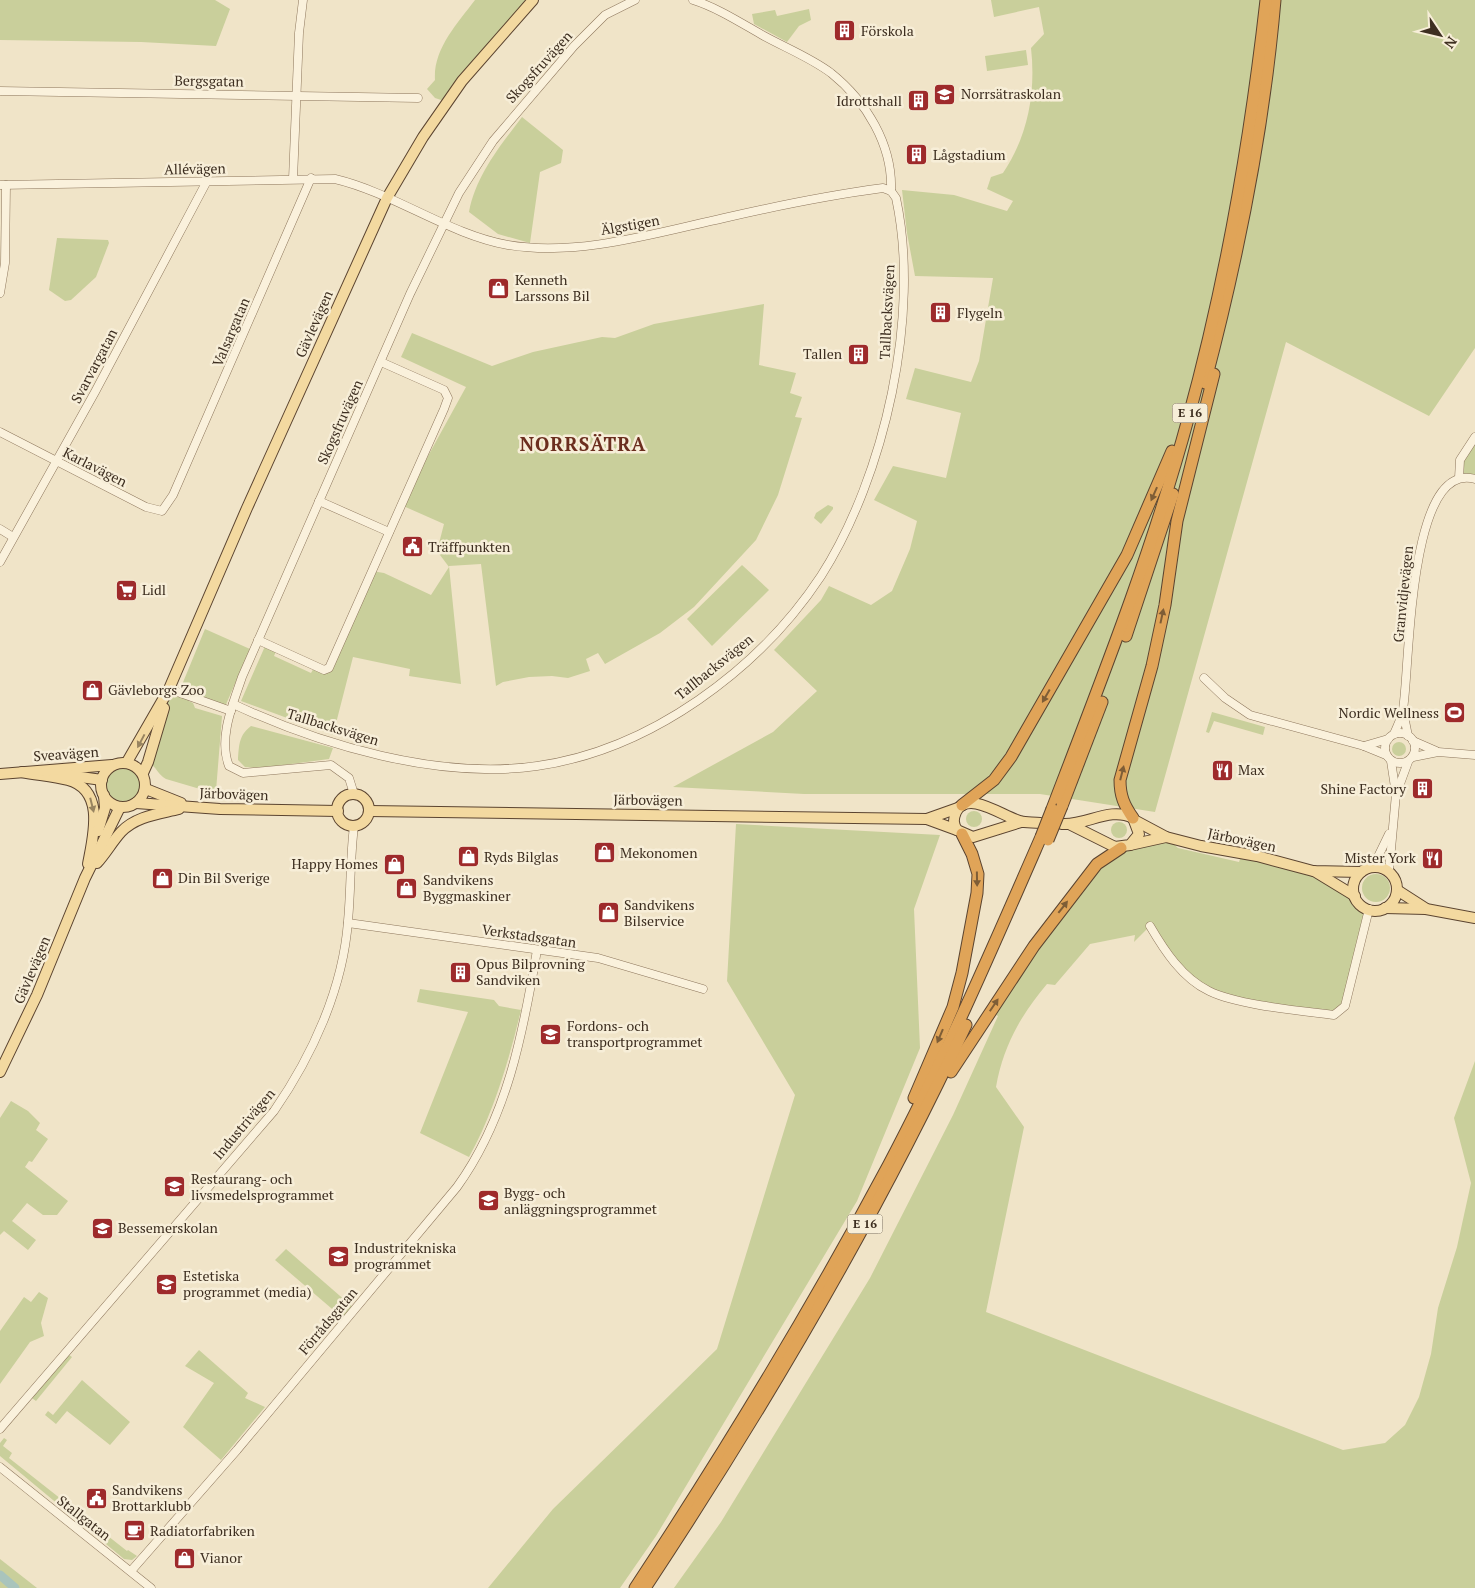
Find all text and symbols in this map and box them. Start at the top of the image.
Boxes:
north arrow [1415,10,1465,60]
building icon: Förskola [833,19,857,43]
place label: Förskola [861,21,914,40]
street label: Skogsfruvägen [501,26,577,107]
text: N [1440,33,1462,53]
street label: Bergsgatan [174,70,245,91]
school or university icon: Norrsätraskolan [933,82,957,106]
place label: Norrsätraskolan [961,84,1062,103]
building icon: Idrottshall [906,89,930,113]
place label: Idrottshall [836,91,902,110]
building icon: Lågstadium [905,143,929,167]
place label: Lågstadium [933,145,1006,164]
street label: Allévägen [164,158,227,179]
street label: Älgstigen [599,210,661,239]
street label: Tallbacksvägen [875,263,899,360]
place label: Kenneth Larssons Bil [515,270,590,305]
shop icon: Kenneth Larssons Bil [487,276,511,300]
street label: Gävlevägen [290,287,337,360]
street label: Valsargatan [207,294,254,369]
building icon: Flygeln [929,301,953,325]
place label: Flygeln [957,303,1003,322]
street label: Svarvargatan [66,325,121,406]
building icon: Tallen [846,342,870,366]
place label: Tallen [803,344,843,363]
street label: Skogsfruvägen [312,376,367,467]
road number: E 16 [1172,403,1208,422]
district label: NORRSÄTRA [520,431,646,456]
street label: Karlavägen [60,442,131,491]
one-way arrow [1150,487,1158,501]
public building icon: Träffpunkten [400,535,424,559]
place label: Träffpunkten [428,537,511,556]
street label: Granvidjevägen [1388,544,1417,643]
supermarket icon: Lidl [114,578,138,602]
place label: Lidl [142,580,166,599]
one-way arrow [1159,607,1167,623]
street label: Tallbacksvägen [671,629,757,704]
shop icon: Gävleborgs Zoo [80,678,104,702]
place label: Gävleborgs Zoo [108,680,205,699]
one-way arrow [1042,690,1051,703]
sports icon: Nordic Wellness [1443,701,1467,725]
place label: Nordic Wellness [1339,703,1439,722]
street label: Tallbacksvägen [285,704,382,750]
one-way arrow [137,734,145,749]
street label: Sveavägen [33,742,100,765]
restaurant icon: Max [1210,758,1234,782]
place label: Max [1238,760,1265,779]
one-way arrow [1118,765,1126,780]
building icon: Shine Factory [1410,777,1434,801]
place label: Shine Factory [1320,779,1407,798]
street label: Järbovägen [199,783,270,804]
street label: Järbovägen [613,789,683,810]
one-way arrow [88,797,96,813]
street label: Järbovägen [1206,823,1279,856]
shop icon: Mekonomen [592,841,616,865]
place label: Mekonomen [620,843,698,862]
shop icon: Ryds Bilglas [456,845,480,869]
restaurant icon: Mister York [1420,846,1444,870]
place label: Ryds Bilglas [484,847,558,866]
place label: Mister York [1344,848,1417,867]
shop icon: Happy Homes [382,852,406,876]
place label: Happy Homes [292,854,378,873]
shop icon: Din Bil Sverige [150,866,174,890]
place label: Din Bil Sverige [178,868,270,887]
place label: Sandvikens Byggmaskiner [423,870,511,905]
one-way arrow [973,871,981,887]
shop icon: Sandvikens Byggmaskiner [395,876,419,900]
place label: Sandvikens Bilservice [624,895,694,930]
shop icon: Sandvikens Bilservice [596,901,620,925]
one-way arrow [1058,901,1069,914]
street label: Verkstadsgatan [481,919,578,952]
street label: Gävlevägen [9,932,55,1007]
place label: Opus Bilprovning Sandviken [476,954,586,989]
building icon: Opus Bilprovning Sandviken [448,960,472,984]
one-way arrow [989,998,999,1011]
place label: Fordons- och transportprogrammet [567,1016,703,1051]
school or university icon: Fordons- och transportprogrammet [539,1022,563,1046]
one-way arrow [936,1029,944,1043]
street label: Industrivägen [208,1084,279,1163]
place label: Restaurang- och livsmedelsprogrammet [191,1169,335,1204]
school or university icon: Restaurang- och livsmedelsprogrammet [163,1175,187,1199]
place label: Bygg- och anläggningsprogrammet [504,1183,658,1218]
school or university icon: Bygg- och anläggningsprogrammet [476,1189,500,1213]
road number: E 16 [848,1214,882,1234]
school or university icon: Bessemerskolan [90,1216,114,1240]
place label: Bessemerskolan [118,1218,218,1237]
place label: Industritekniska programmet [354,1238,456,1273]
school or university icon: Industritekniska programmet [326,1244,350,1268]
place label: Estetiska programmet (media) [183,1266,311,1301]
school or university icon: Estetiska programmet (media) [155,1272,179,1296]
street label: Förrådsgatan [294,1283,362,1358]
place label: Sandvikens Brottarklubb [112,1480,191,1515]
public building icon: Sandvikens Brottarklubb [84,1486,108,1510]
street label: Stallgatan [54,1491,116,1545]
cafe icon: Radiatorfabriken [122,1519,146,1543]
place label: Radiatorfabriken [150,1521,256,1540]
shop icon: Vianor [172,1546,196,1570]
place label: Vianor [200,1548,243,1567]

